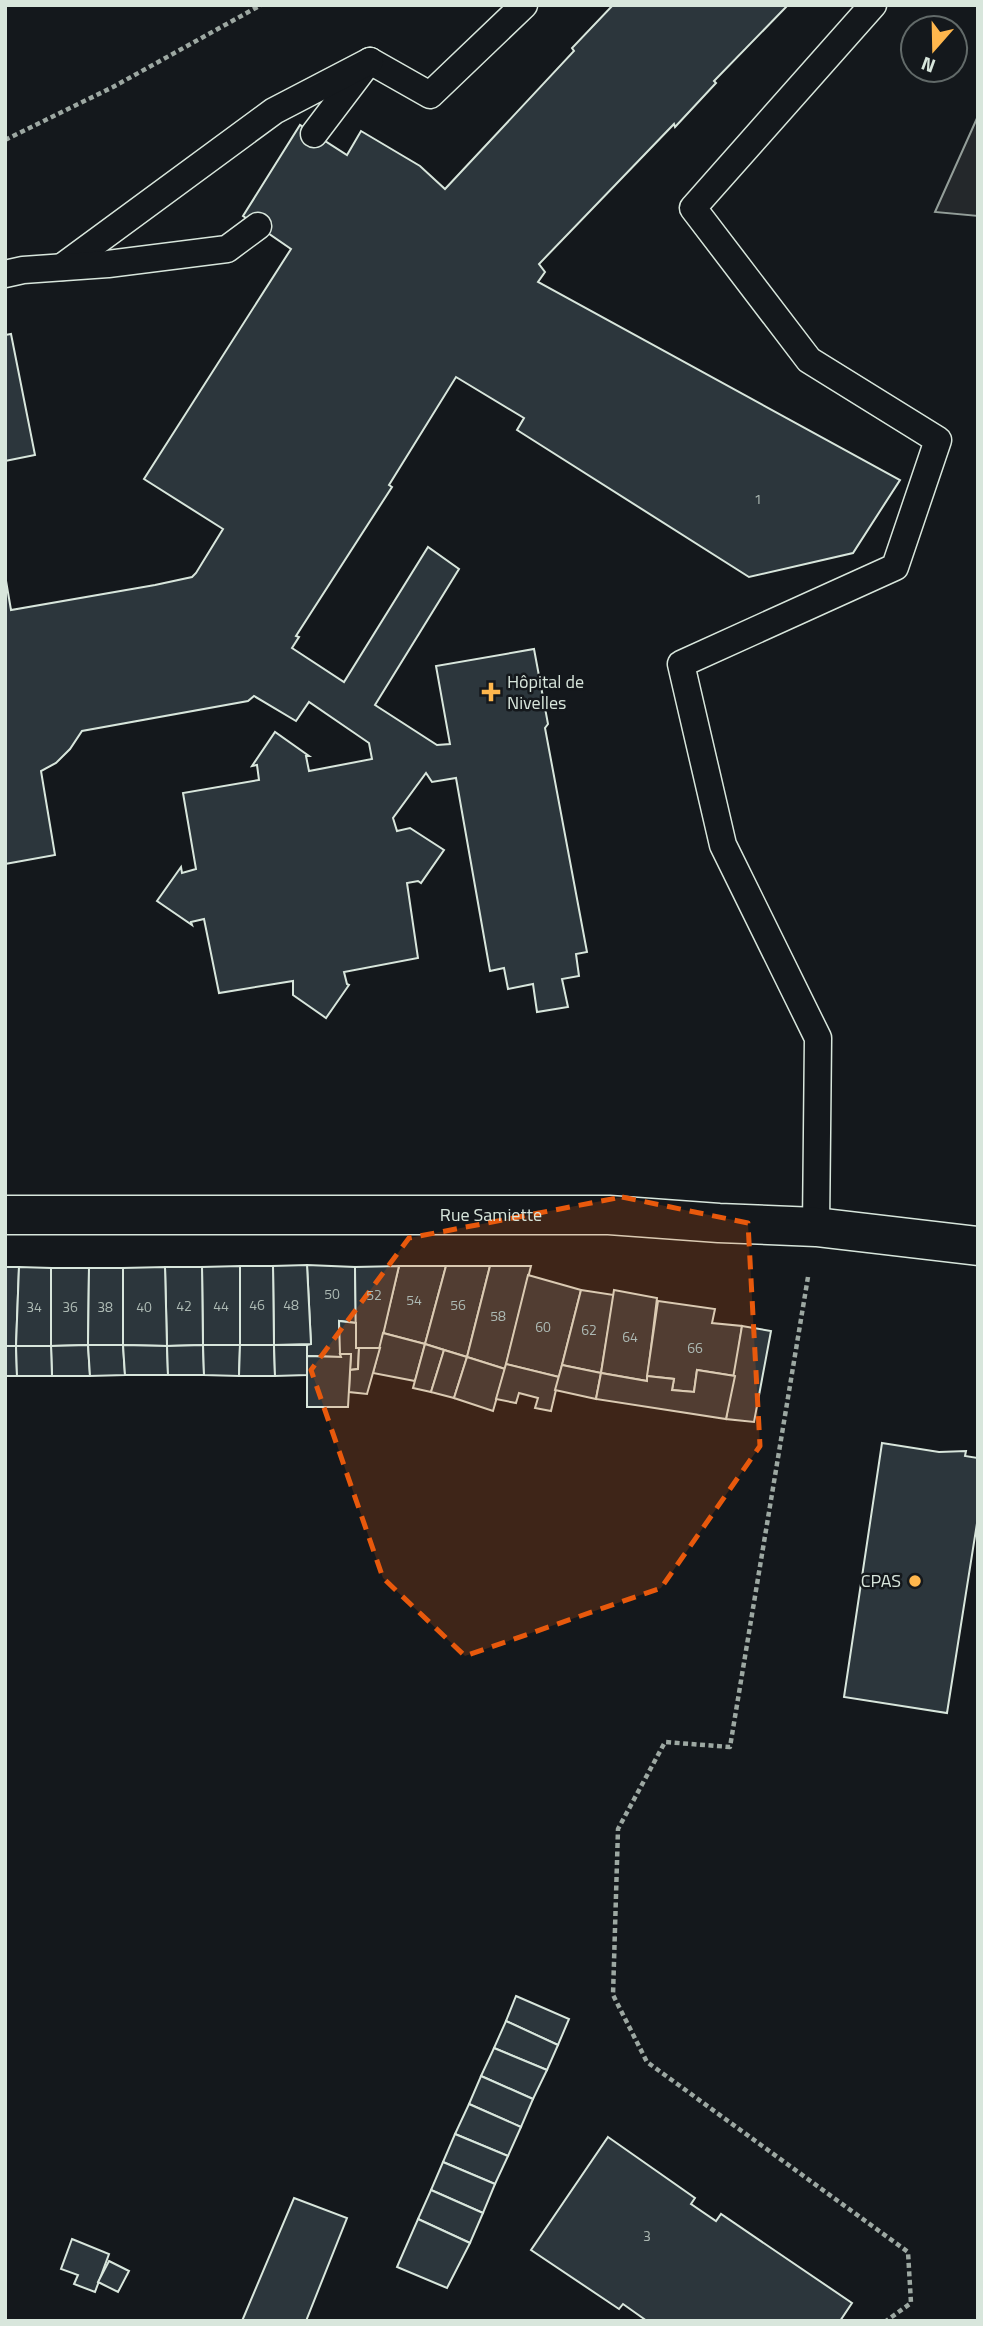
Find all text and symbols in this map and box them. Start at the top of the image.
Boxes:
north arrow [899,14,969,84]
text: N [917,50,939,81]
house number: 1 [754,488,762,509]
place label: Hôpital de Nivelles [507,668,584,716]
marker: Hôpital de Nivelles [481,682,501,702]
street label: Rue Samiette [440,1201,542,1228]
house number: 50 [324,1283,340,1304]
house number: 52 [366,1284,382,1305]
house number: 54 [406,1289,422,1310]
house number: 46 [249,1294,265,1315]
house number: 48 [283,1294,299,1315]
house number: 56 [450,1294,466,1315]
house number: 42 [176,1295,192,1316]
house number: 44 [213,1295,229,1316]
house number: 34 [26,1296,42,1317]
house number: 36 [62,1296,78,1317]
house number: 38 [97,1296,113,1317]
house number: 40 [136,1296,152,1317]
house number: 58 [490,1305,506,1326]
house number: 60 [535,1316,551,1337]
house number: 62 [581,1319,597,1340]
house number: 64 [622,1326,638,1347]
house number: 66 [687,1337,703,1358]
place label: CPAS [861,1567,901,1594]
marker: CPAS [907,1573,923,1589]
house number: 3 [643,2225,651,2246]

